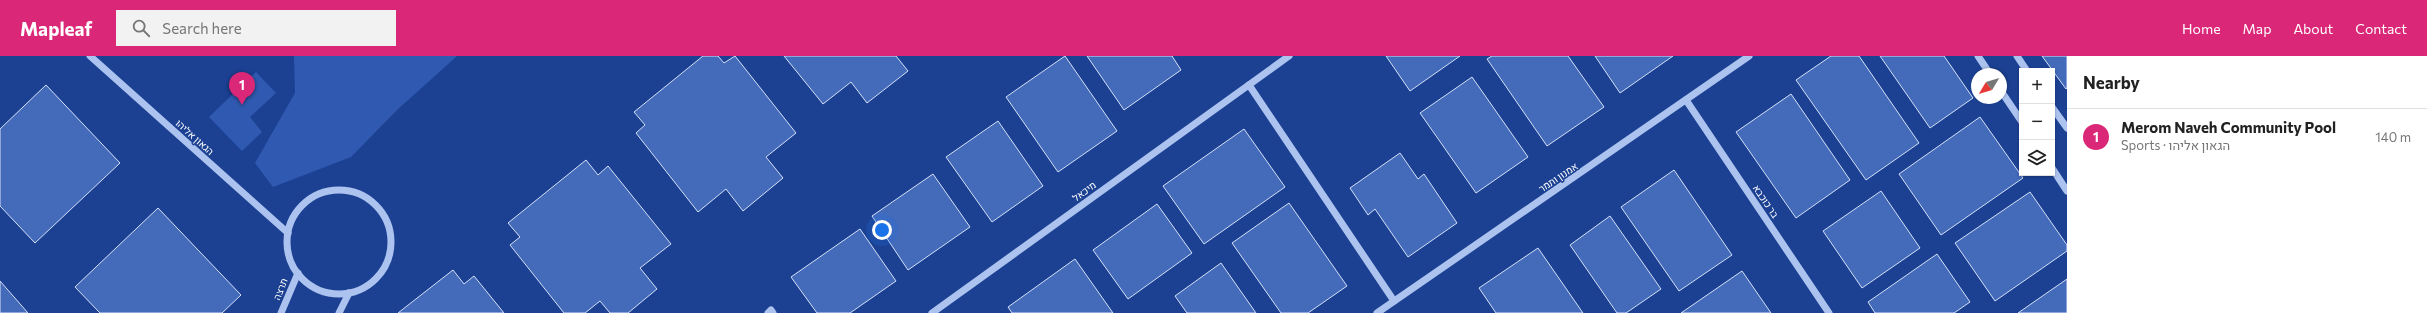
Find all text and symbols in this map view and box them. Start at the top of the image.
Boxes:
search box [116,10,396,46]
text: Mapleaf [20,17,92,40]
icon: search [130,17,152,39]
text: Search here [162,19,242,37]
text: Home [2182,20,2221,37]
text: Map [2243,20,2271,37]
text: About [2293,20,2333,37]
text: Contact [2355,20,2407,37]
north arrow [1971,68,2007,104]
map controls [2019,68,2055,176]
button: + [2019,68,2055,104]
pin: 1 [229,72,255,105]
text: Nearby [2083,72,2140,93]
button: − [2019,104,2055,140]
street label: הגאון אליהו [173,117,217,157]
text: Merom Naveh Community Pool [2121,118,2336,136]
text: 1 [2093,129,2099,145]
text: 140 m [2375,129,2411,145]
text: Sports · הגאון אליהו [2121,137,2230,153]
button: layers [2019,140,2055,176]
street label: אמנון ותמר [1536,160,1580,194]
street label: מיכאל [1070,178,1098,204]
street label: בר כוכבא [1751,182,1782,220]
your location [872,220,892,240]
street label: תרצה [270,276,290,302]

